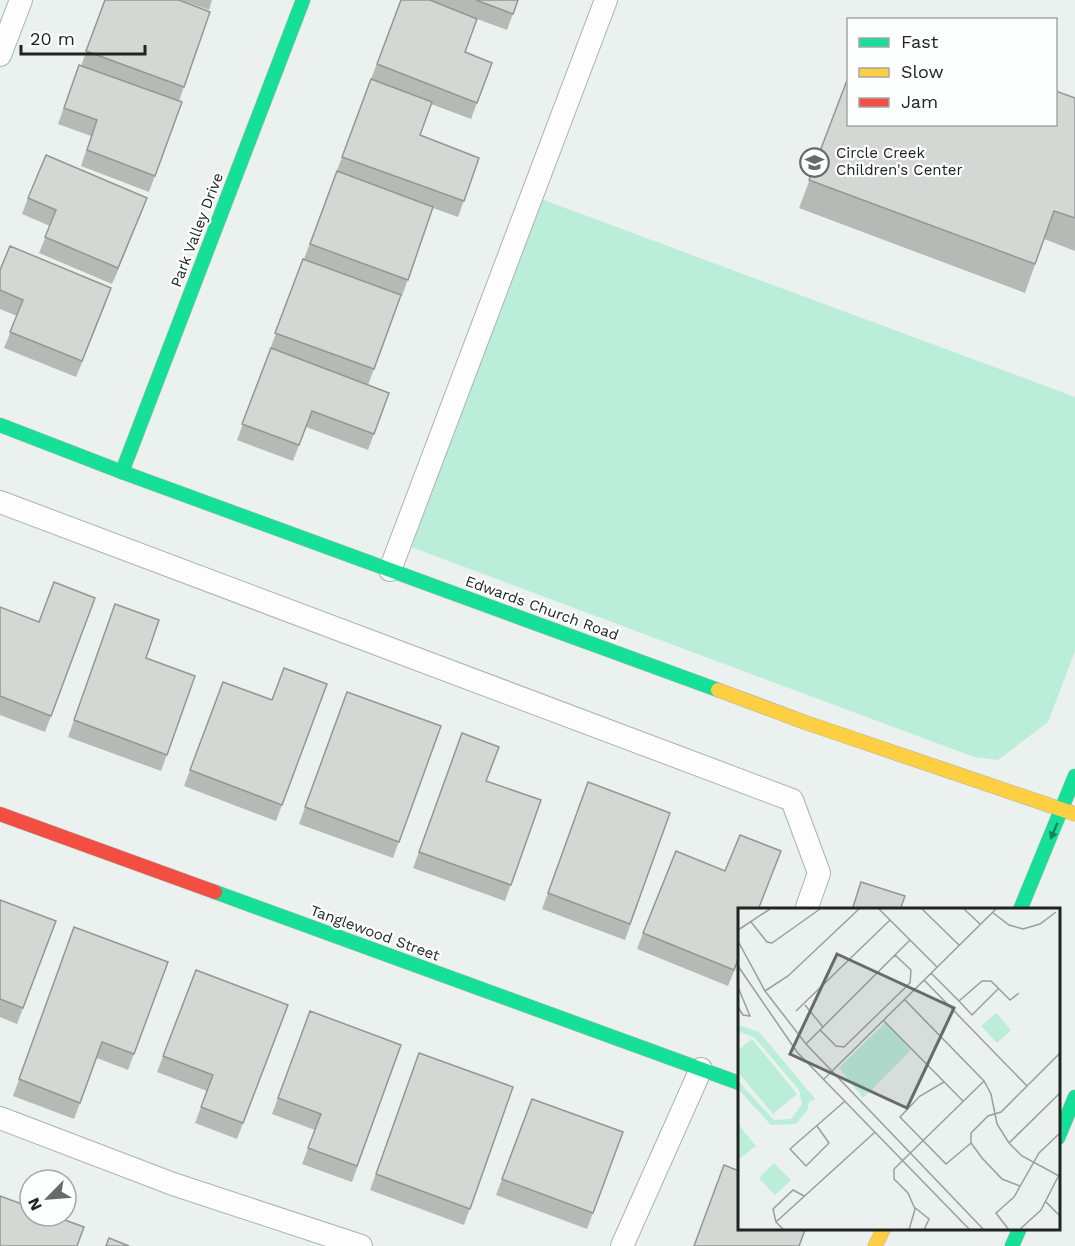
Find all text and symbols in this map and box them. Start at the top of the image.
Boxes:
scale bar [21,18,146,56]
legend [847,18,1057,126]
text: 20 m [30,28,75,49]
text: Fast [901,31,939,52]
text: Slow [901,61,944,82]
text: Jam [901,91,938,112]
place label: Circle Creek Children's Center [836,144,963,179]
school or university icon: Circle Creek Children's Center [799,146,831,178]
street label: Park Valley Drive [167,170,227,290]
street label: Edwards Church Road [463,572,621,644]
one-way arrow [1049,822,1059,840]
street label: Tanglewood Street [308,901,443,965]
inset map [738,908,1060,1231]
north arrow [18,1168,78,1228]
text: N [24,1195,46,1214]

